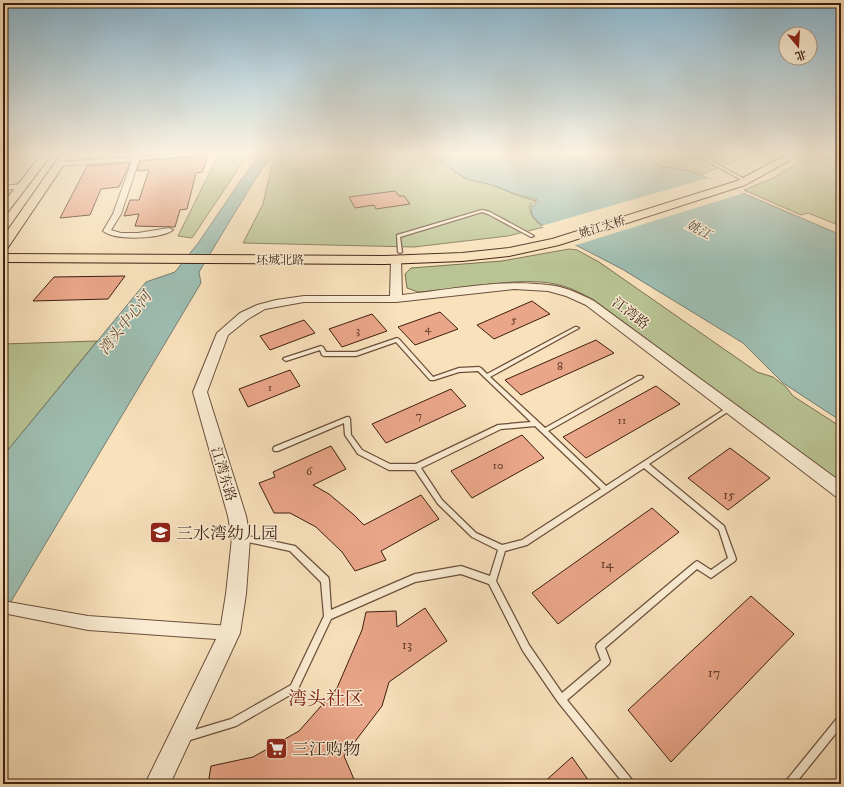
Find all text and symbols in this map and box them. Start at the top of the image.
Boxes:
north arrow [778,26,818,66]
text: 北 [793,46,808,63]
street label: 姚江大桥 [577,213,627,242]
water label: 姚江 [683,217,716,244]
street label: 环城北路 [256,253,304,268]
water label: 湾头中心河 [95,286,158,359]
street label: 江湾路 [608,294,653,334]
house number: 5 [511,312,517,327]
house number: 4 [425,321,433,336]
house number: 3 [356,323,360,338]
house number: 8 [557,359,563,374]
house number: 1 [268,380,272,395]
house number: 7 [416,408,422,423]
house number: 11 [618,413,626,428]
street label: 江湾东路 [206,445,240,504]
house number: 10 [493,458,503,473]
house number: 6 [306,464,313,479]
house number: 15 [723,486,735,504]
school or university icon: 三水湾幼儿园 [148,520,174,546]
place label: 三水湾幼儿园 [176,523,278,545]
house number: 14 [600,555,615,573]
house number: 13 [402,636,412,654]
house number: 17 [708,664,720,682]
district label: 湾头社区 [288,688,364,711]
supermarket icon: 三江购物 [264,736,290,762]
place label: 三江购物 [292,739,360,761]

